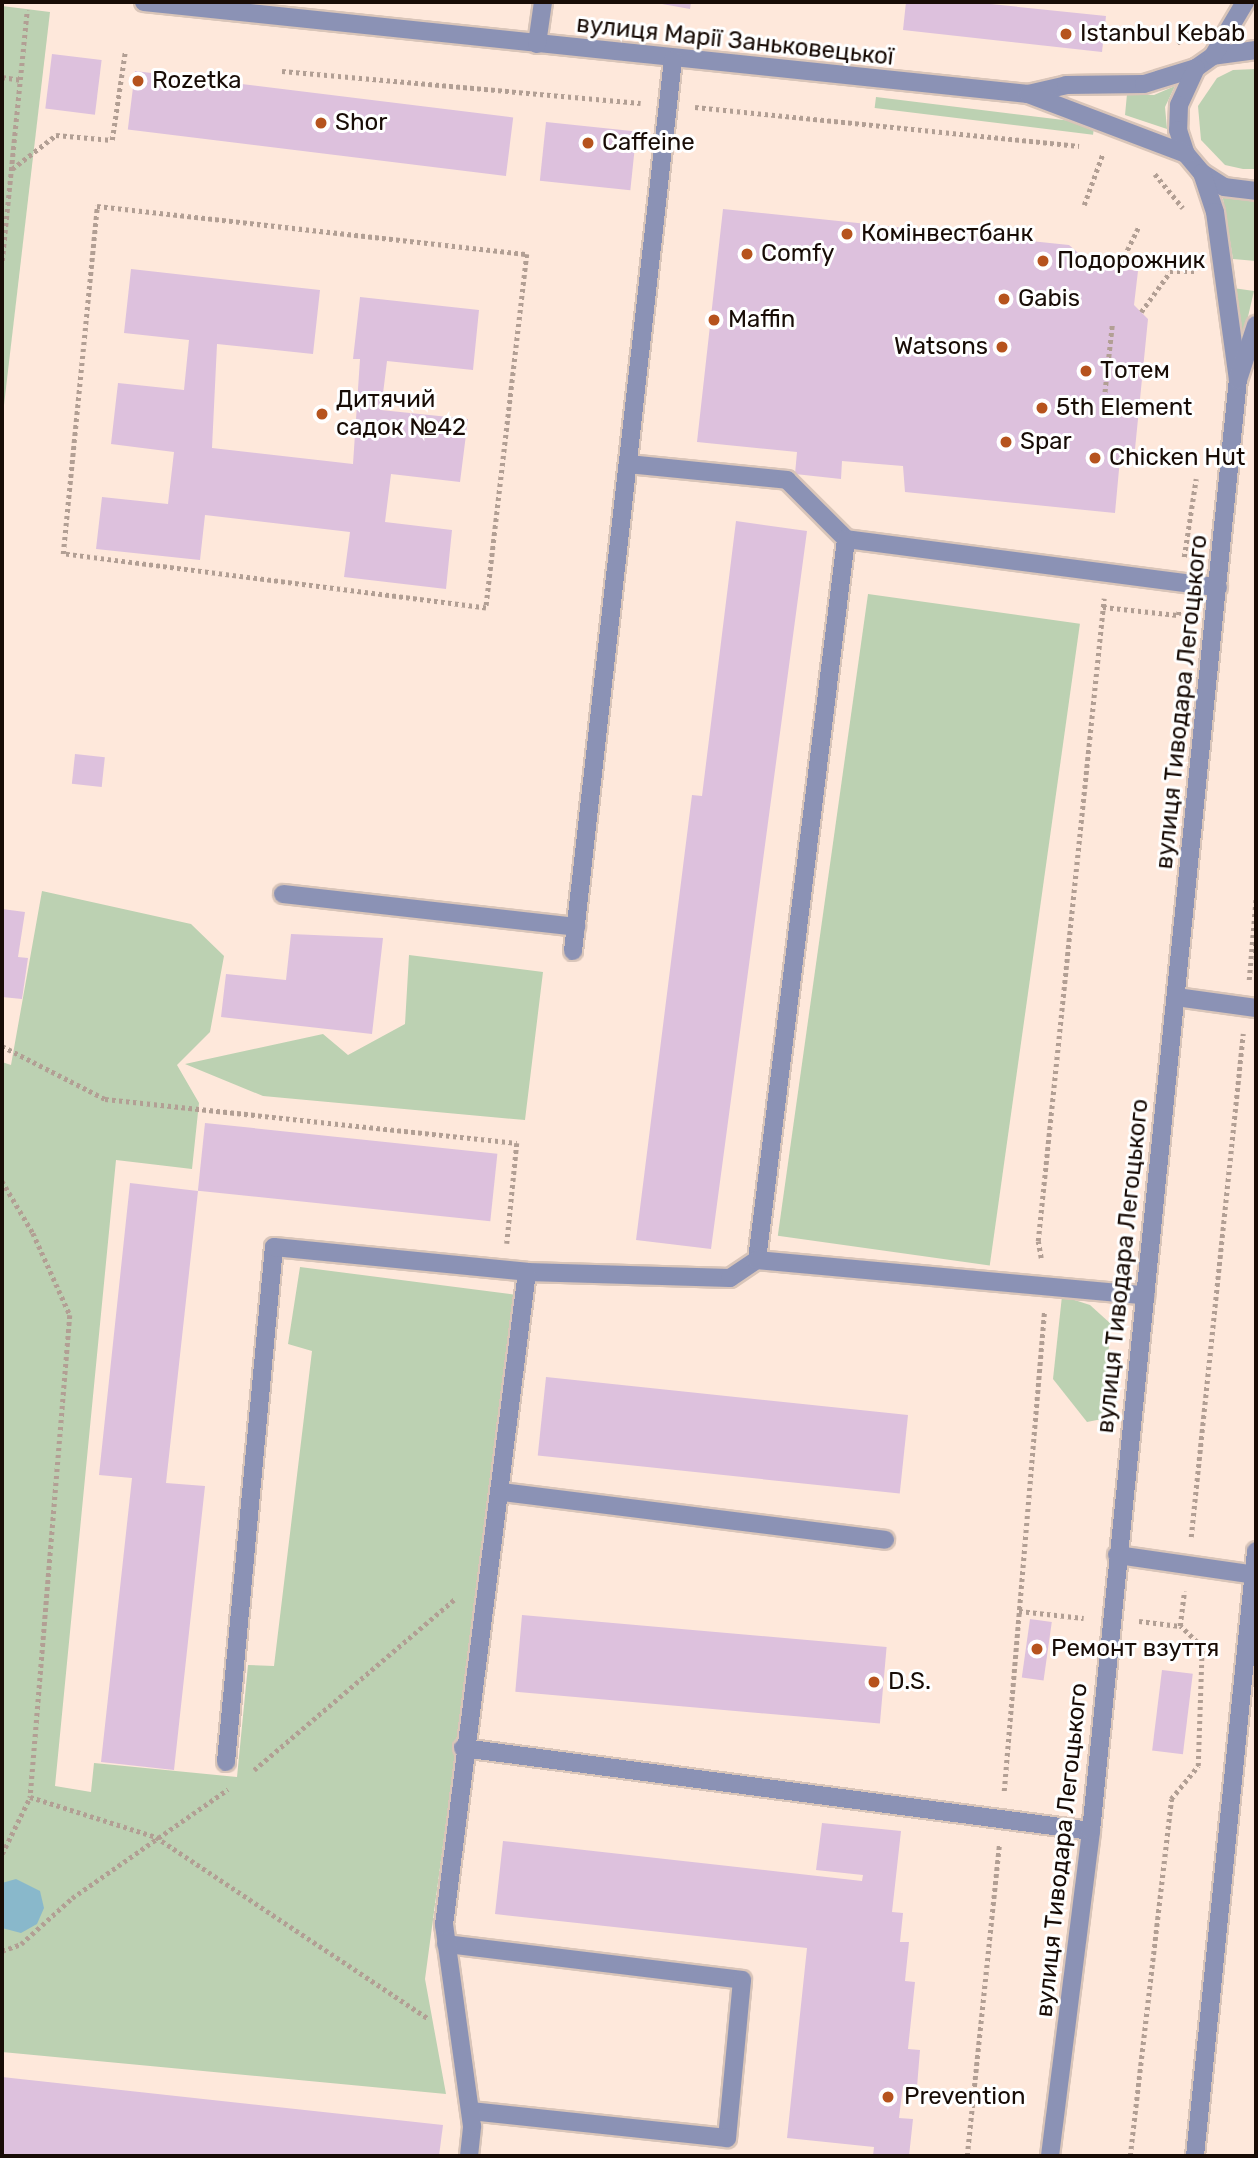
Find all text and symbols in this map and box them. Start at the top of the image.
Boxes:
street label: вулиця Марії Заньковецької [575,10,895,72]
place label: Istanbul Kebab [1080,20,1245,48]
marker: Istanbul Kebab [1058,26,1074,42]
place label: Rozetka [152,67,241,95]
marker: Rozetka [130,73,146,89]
place label: Shor [335,109,387,137]
marker: Shor [313,115,329,131]
place label: Caffeine [602,129,695,157]
marker: Caffeine [580,135,596,151]
place label: Комінвестбанк [861,220,1033,248]
marker: Комінвестбанк [839,226,855,242]
place label: Comfy [761,240,834,268]
marker: Comfy [739,246,755,262]
place label: Подорожник [1057,247,1205,275]
marker: Подорожник [1035,253,1051,269]
place label: Gabis [1018,285,1080,313]
marker: Gabis [996,291,1012,307]
place label: Maffin [728,306,795,334]
marker: Maffin [706,312,722,328]
place label: Watsons [894,333,988,361]
marker: Watsons [994,339,1010,355]
place label: Тотем [1100,357,1170,385]
marker: Тотем [1078,363,1094,379]
place label: Дитячий садок №42 [336,386,466,442]
place label: 5th Element [1056,394,1192,422]
marker: 5th Element [1034,400,1050,416]
marker: Дитячий садок №42 [314,406,330,422]
place label: Spar [1020,428,1072,456]
marker: Spar [998,434,1014,450]
place label: Chicken Hut [1109,444,1245,472]
marker: Chicken Hut [1087,450,1103,466]
street label: вулиця Тиводара Легоцького [1150,533,1214,871]
street label: вулиця Тиводара Легоцького [1091,1097,1155,1435]
place label: Ремонт взуття [1051,1635,1219,1663]
marker: Ремонт взуття [1029,1641,1045,1657]
place label: D.S. [888,1668,931,1696]
marker: D.S. [866,1674,882,1690]
street label: вулиця Тиводара Легоцького [1030,1681,1094,2019]
place label: Prevention [904,2083,1025,2111]
marker: Prevention [878,2087,898,2107]

